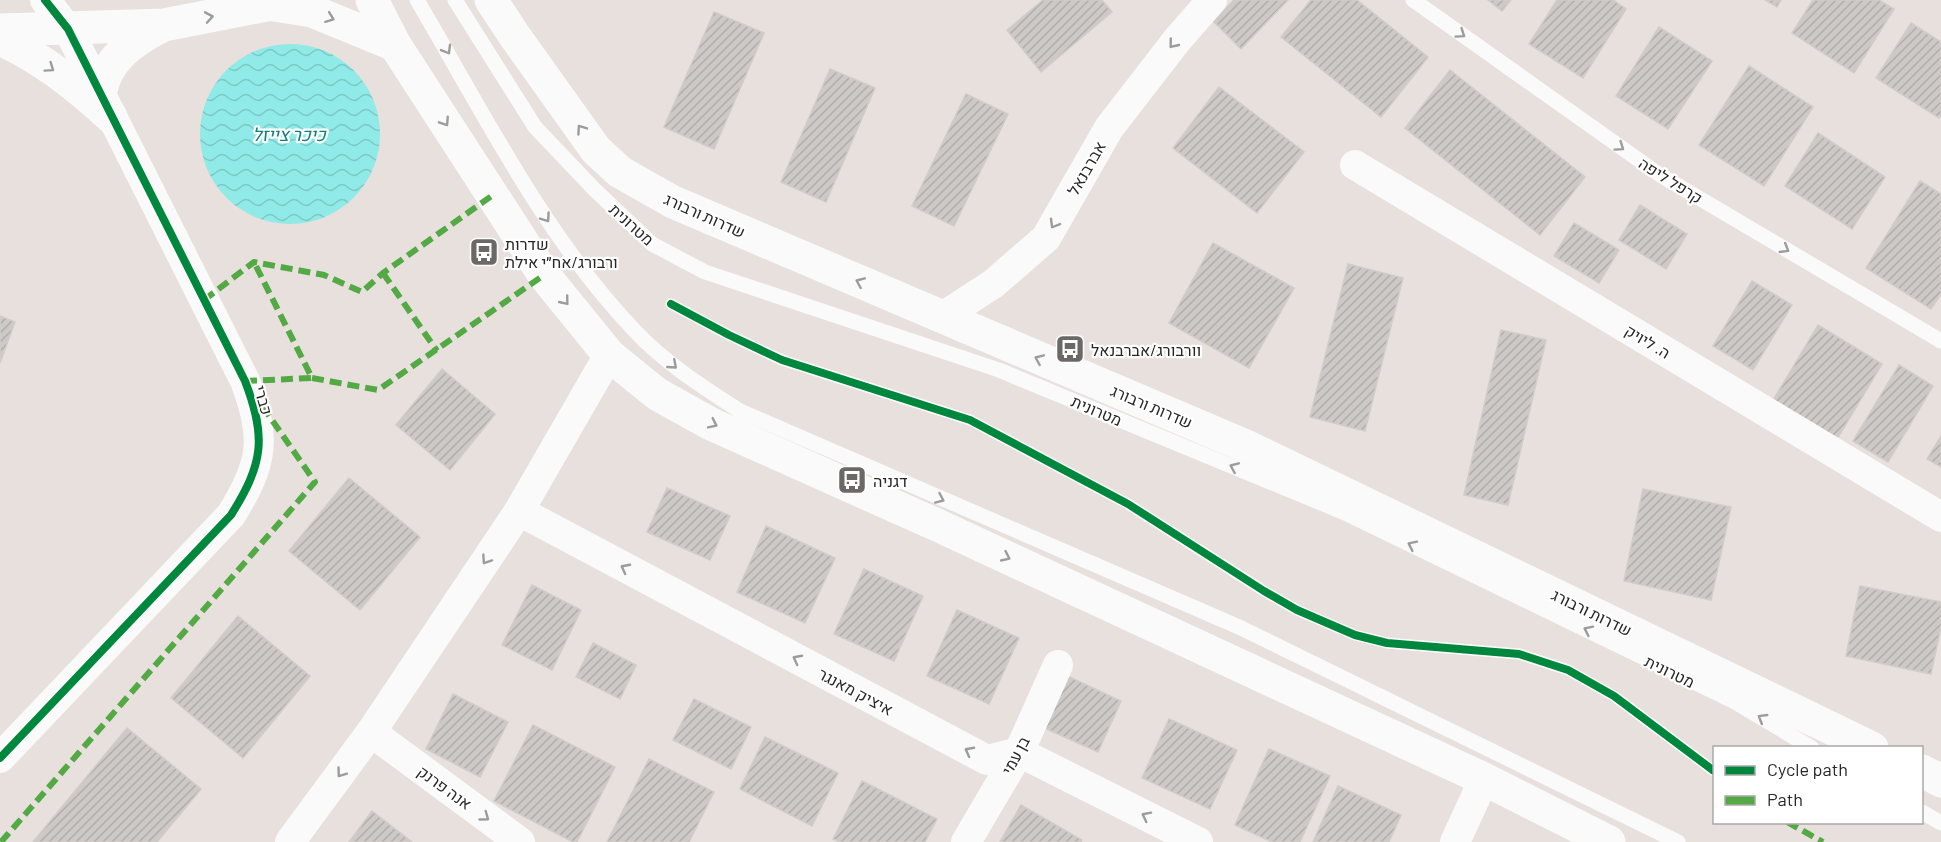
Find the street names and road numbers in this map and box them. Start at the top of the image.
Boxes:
street label: אברבנאל [1063,138,1109,198]
street label: קרפל ליפה [1636,153,1706,207]
street label: שדרות ורבורג [662,189,748,241]
street label: מטרונית [606,199,658,249]
street label: ה. ליויק [1622,320,1674,362]
street label: שדרות ורבורג [1108,380,1196,432]
street label: כברי [251,383,277,417]
street label: מטרונית [1069,391,1125,429]
street label: שדרות ורבורג [1549,584,1635,640]
street label: מטרונית [1642,651,1698,691]
street label: איציק מאנגר [815,663,897,719]
street label: בן עמי [997,732,1033,777]
street label: אנה פרנק [414,761,476,813]

